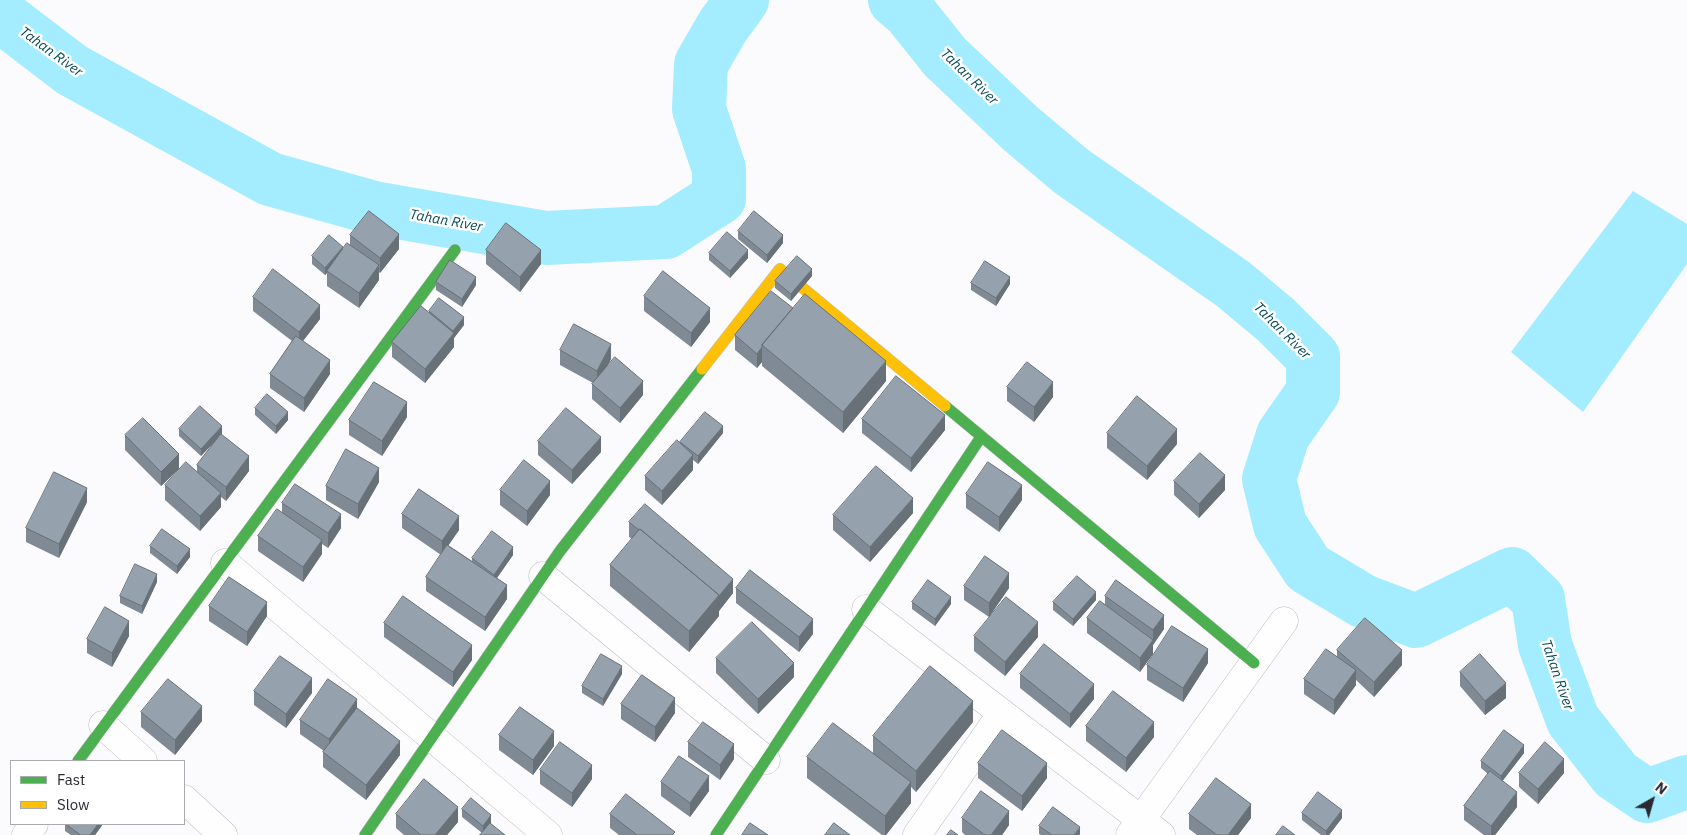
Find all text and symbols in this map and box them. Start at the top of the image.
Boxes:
water label: Tahan River [16,24,86,80]
water label: Tahan River [937,45,1001,109]
water label: Tahan River [408,206,484,236]
water label: Tahan River [1250,299,1314,363]
water label: Tahan River [1537,637,1577,713]
legend [10,760,185,825]
text: Fast [57,770,85,789]
north arrow [1627,775,1677,825]
text: N [1652,778,1671,798]
text: Slow [57,795,90,814]

